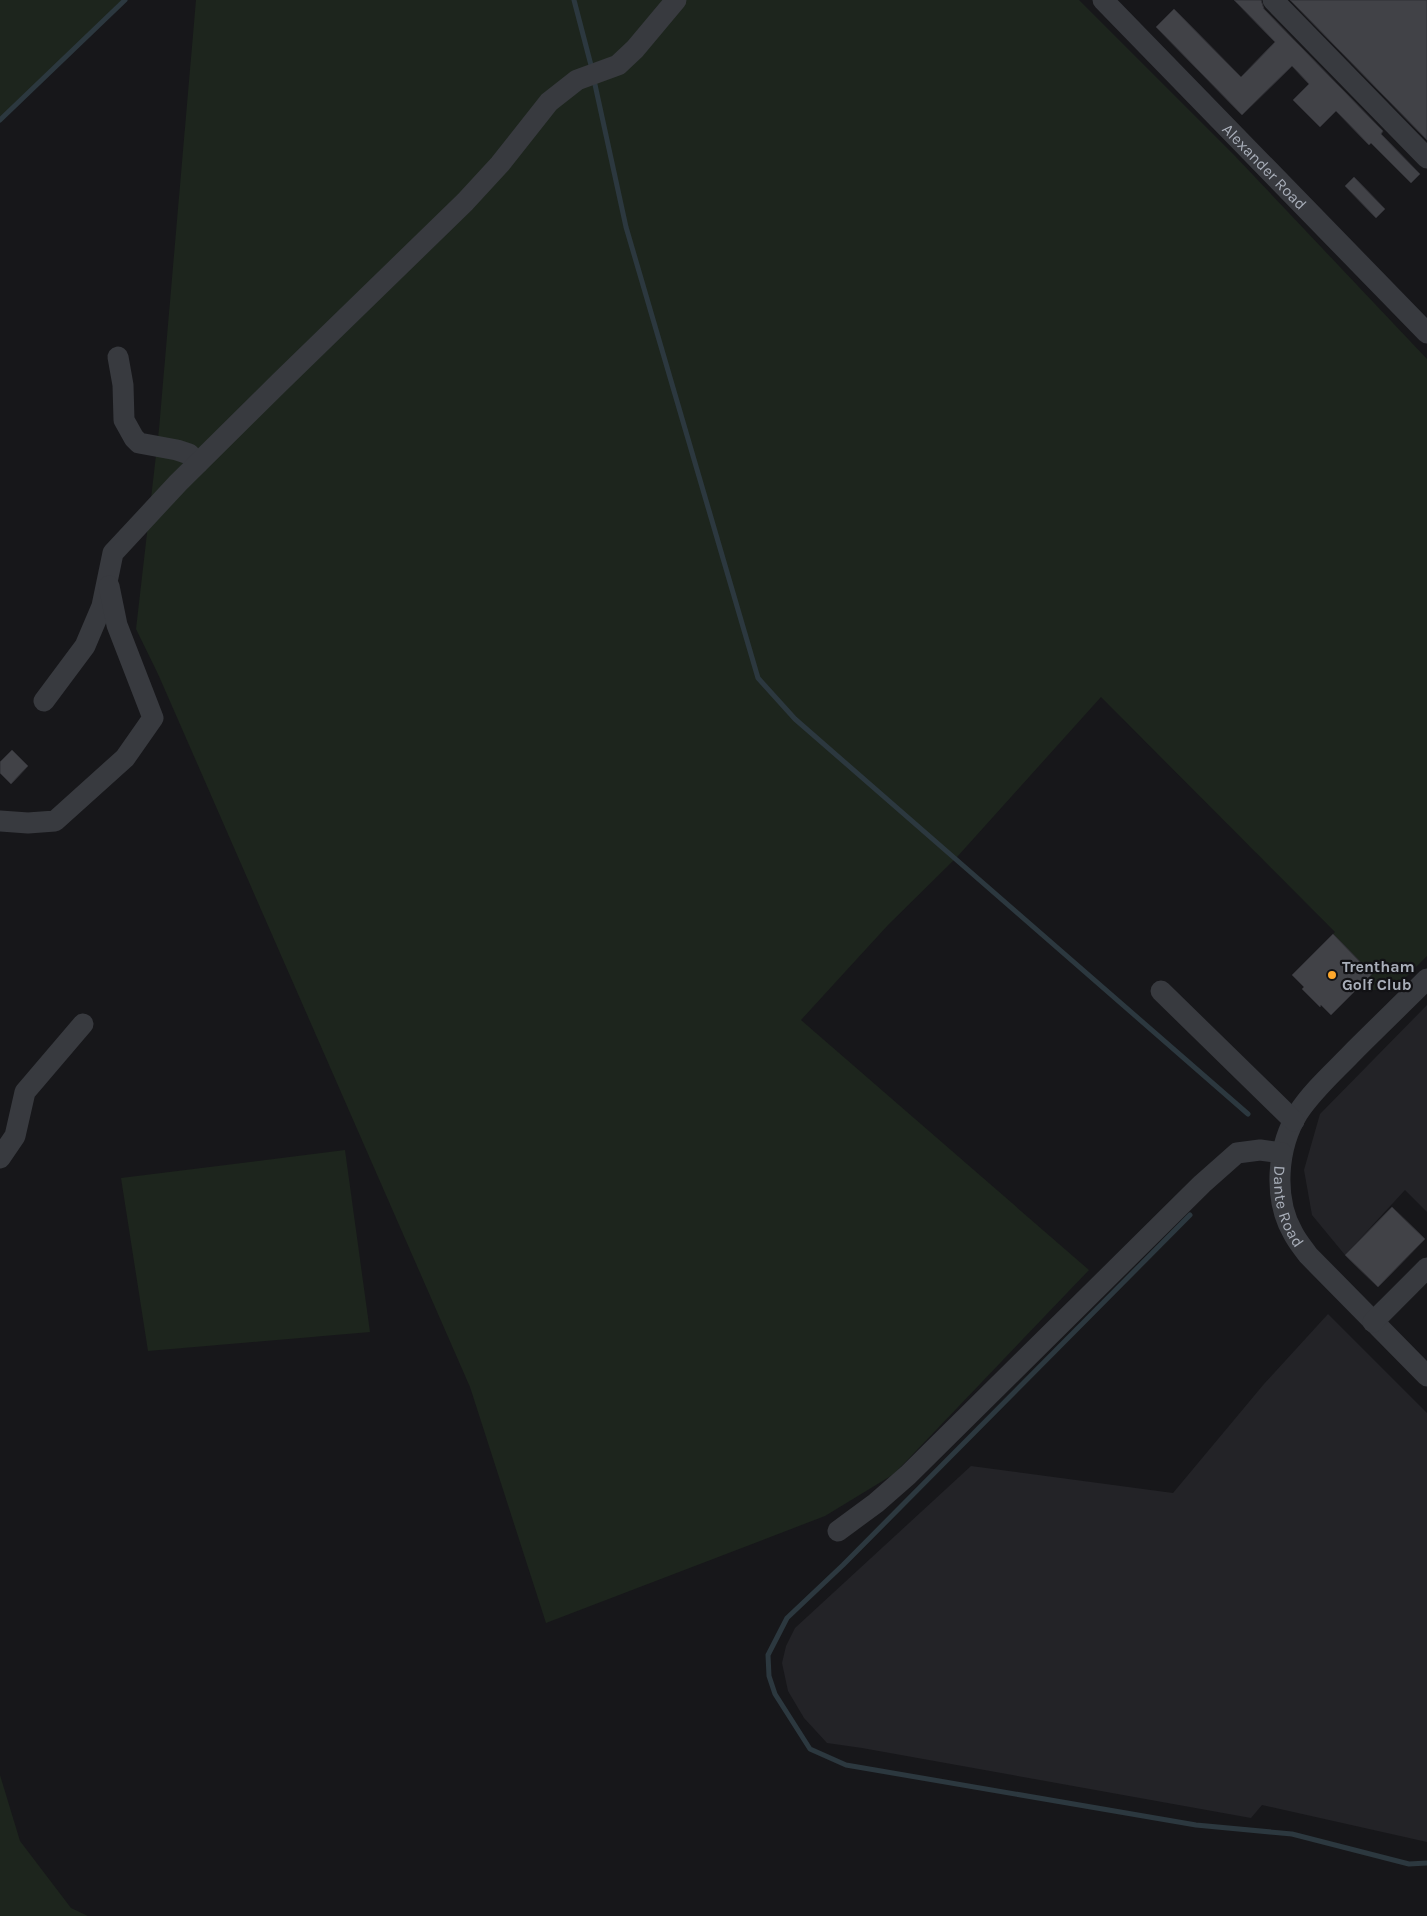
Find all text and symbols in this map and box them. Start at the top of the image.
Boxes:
street label: Alexander Road [1218,120,1311,214]
place label: Trentham Golf Club [1342,957,1415,994]
marker: Trentham Golf Club [1326,969,1338,981]
street label: Dante Road [1270,1165,1308,1251]

